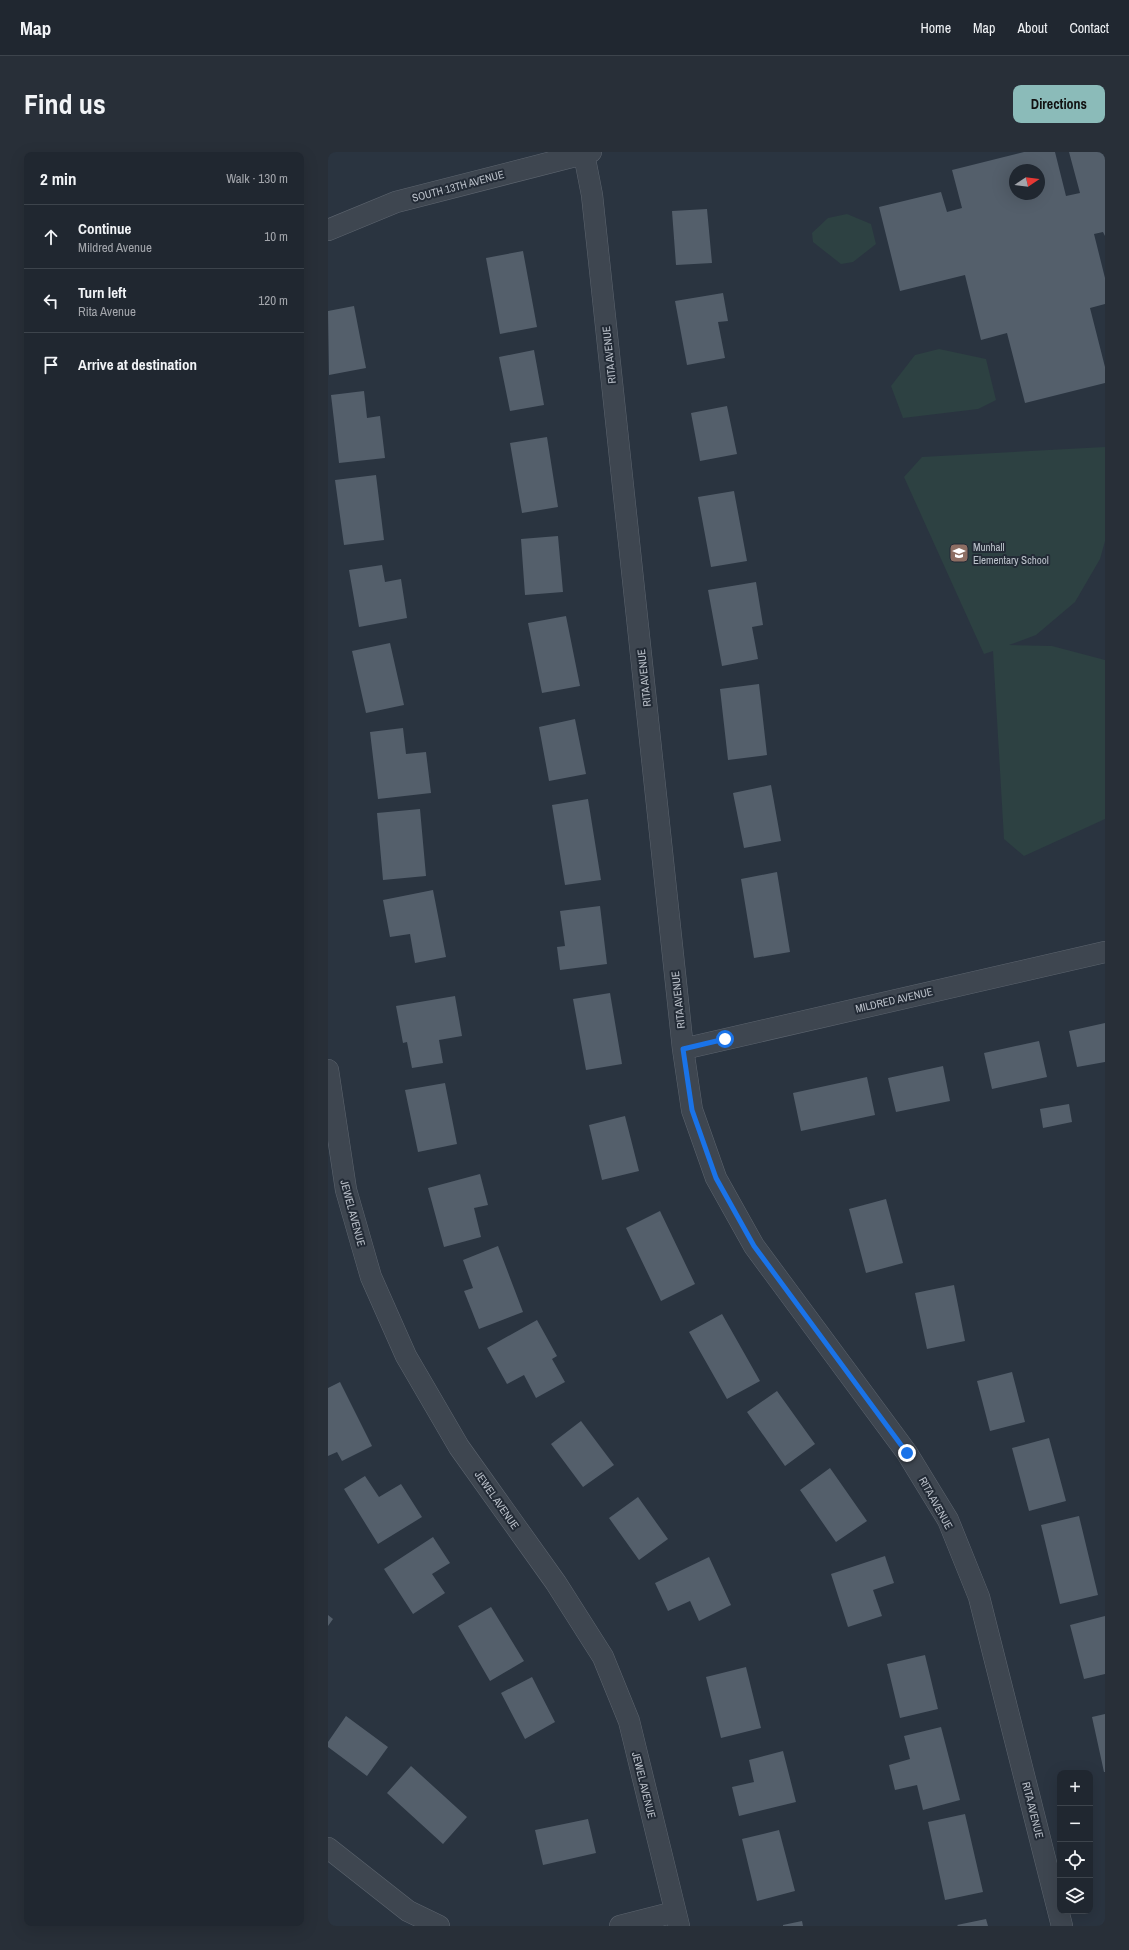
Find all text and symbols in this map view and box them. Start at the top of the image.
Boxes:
text: Map [20,15,51,41]
text: Home [920,19,951,37]
text: Map [973,19,995,37]
text: About [1017,19,1047,37]
text: Contact [1069,19,1109,37]
text: Find us [24,85,106,123]
button: Directions [1013,85,1105,123]
north arrow [1009,164,1045,200]
text: 2 min [40,167,76,190]
street label: SOUTH 13TH AVENUE [411,167,505,205]
text: Walk · 130 m [226,170,288,187]
text: Continue [78,218,131,239]
icon: ahead [40,226,62,248]
text: 10 m [264,228,288,245]
text: Mildred Avenue [78,239,152,256]
text: Turn left [78,282,126,303]
icon: left [40,290,62,312]
text: 120 m [258,292,288,309]
text: Rita Avenue [78,303,136,320]
street label: RITA AVENUE [599,326,619,384]
icon: arrive [40,354,62,376]
text: Arrive at destination [78,354,197,375]
place label: Munhall Elementary School [973,540,1049,567]
school or university icon: Munhall Elementary School [948,542,970,564]
street label: RITA AVENUE [634,649,654,707]
street label: RITA AVENUE [668,971,688,1029]
street label: MILDRED AVENUE [854,984,934,1016]
route start [716,1030,734,1048]
street label: JEWEL AVENUE [337,1178,369,1248]
route end [898,1444,916,1462]
street label: JEWEL AVENUE [472,1468,522,1532]
street label: RITA AVENUE [916,1474,956,1532]
street label: JEWEL AVENUE [629,1750,659,1820]
map controls [1057,1770,1093,1914]
button: + [1057,1770,1093,1806]
street label: RITA AVENUE [1019,1780,1047,1840]
button: − [1057,1806,1093,1842]
button: locate [1057,1842,1093,1878]
button: layers [1057,1878,1093,1914]

